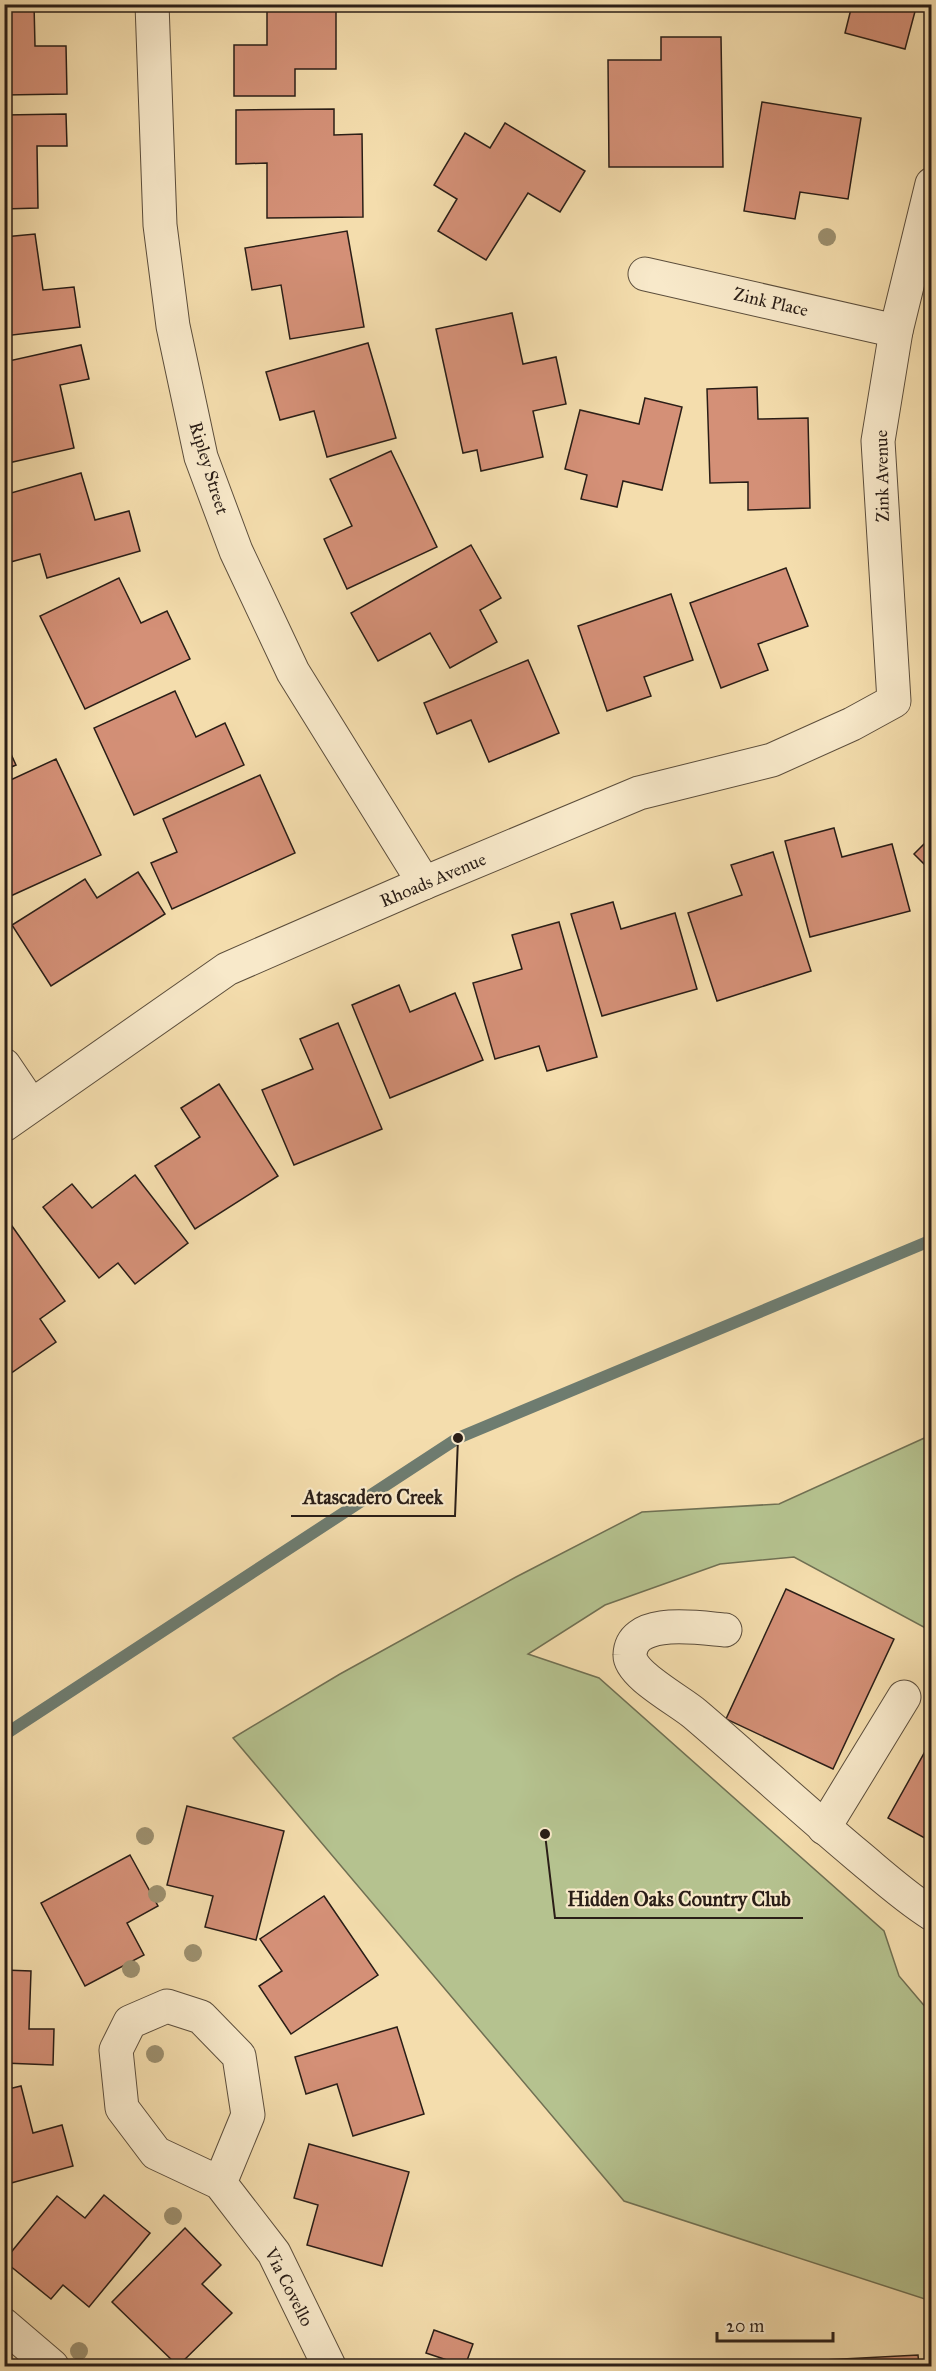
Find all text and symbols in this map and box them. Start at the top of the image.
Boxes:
street label: Zink Place [731,283,811,321]
street label: Ripley Street [184,419,234,518]
street label: Zink Avenue [870,430,894,522]
street label: Rhoads Avenue [377,848,489,912]
callout: Atascadero Creek [291,1478,455,1516]
text: Atascadero Creek [301,1485,444,1509]
callout: Hidden Oaks Country Club [555,1880,803,1918]
text: Hidden Oaks Country Club [567,1887,791,1912]
street label: Via Covello [259,2243,318,2330]
scale bar [717,2305,832,2343]
text: 20 m [726,2315,764,2337]

